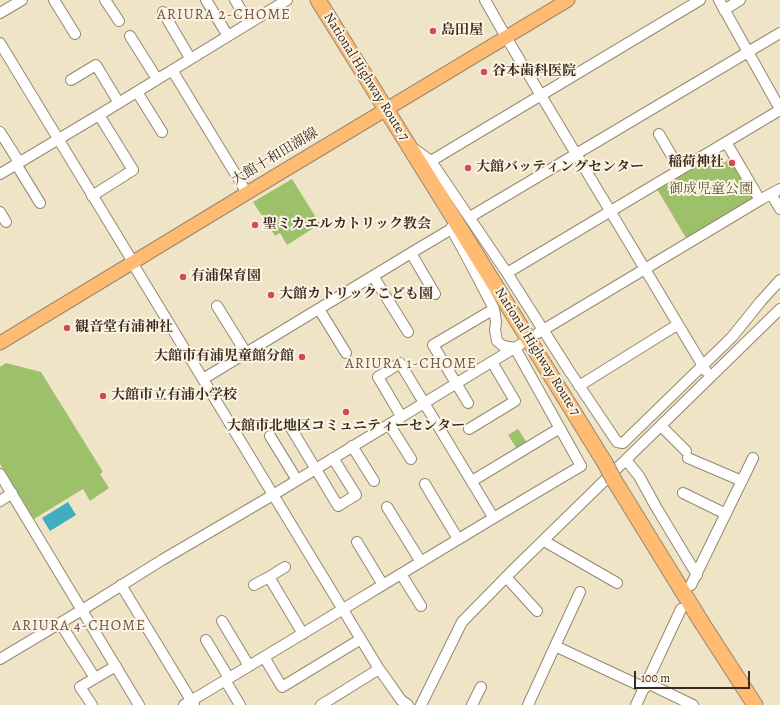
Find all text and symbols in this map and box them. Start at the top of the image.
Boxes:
district label: ARIURA 2-CHOME [157,6,291,24]
street label: National Highway Route 7 [320,10,412,144]
place label: 島田屋 [441,23,483,39]
marker: 島田屋 [428,26,438,36]
place label: 谷本歯科医院 [492,64,576,80]
marker: 谷本歯科医院 [479,67,489,77]
street label: 大館十和田湖線 [229,125,321,189]
place label: 稲荷神社 [668,155,724,171]
marker: 稲荷神社 [727,158,737,168]
place label: 大館バッティングセンター [476,160,644,176]
marker: 大館バッティングセンター [463,163,473,173]
park label: 御成児童公園 [669,182,753,198]
place label: 聖ミカエルカトリック教会 [263,217,431,233]
marker: 聖ミカエルカトリック教会 [250,220,260,230]
place label: 有浦保育園 [191,269,261,285]
marker: 有浦保育園 [178,272,188,282]
street label: National Highway Route 7 [491,285,583,419]
place label: 大館カトリックこども園 [279,287,433,303]
marker: 大館カトリックこども園 [266,290,276,300]
place label: 観音堂有浦神社 [75,320,173,336]
marker: 観音堂有浦神社 [62,323,72,333]
place label: 大館市有浦児童館分館 [154,349,294,365]
marker: 大館市有浦児童館分館 [297,352,307,362]
district label: ARIURA 1-CHOME [345,355,477,373]
place label: 大館市立有浦小学校 [111,388,237,404]
marker: 大館市立有浦小学校 [98,391,108,401]
marker: 大館市北地区コミュニティーセンター [341,407,351,417]
place label: 大館市北地区コミュニティーセンター [227,419,465,435]
district label: ARIURA 4-CHOME [12,617,146,635]
scale bar [636,663,752,689]
text: 100 m [641,670,670,686]

